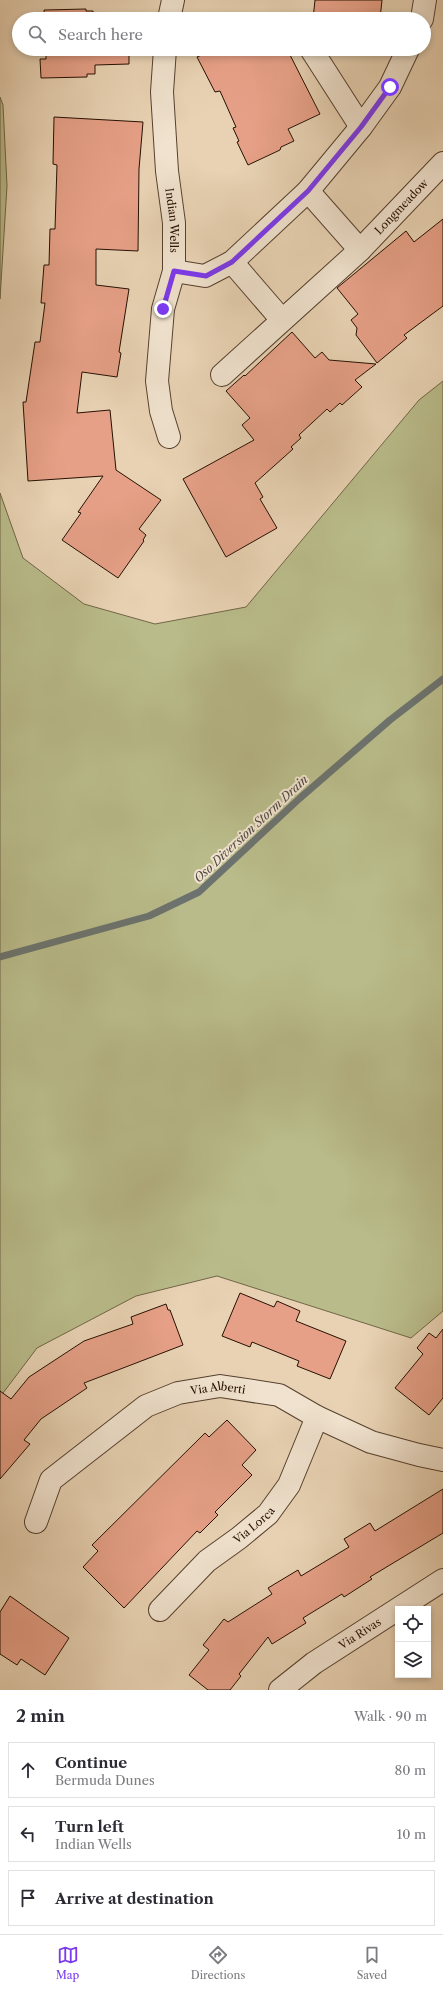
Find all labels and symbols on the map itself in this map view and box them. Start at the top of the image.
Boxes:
route start [381,78,399,96]
street label: Longmeadow [372,176,432,237]
street label: Indian Wells [162,187,181,253]
route end [154,300,172,318]
water label: Oso Diversion Storm Drain [191,772,311,885]
street label: Via Alberti [188,1379,247,1398]
street label: Via Lorca [230,1504,278,1547]
street label: Via Rivas [335,1615,384,1653]

